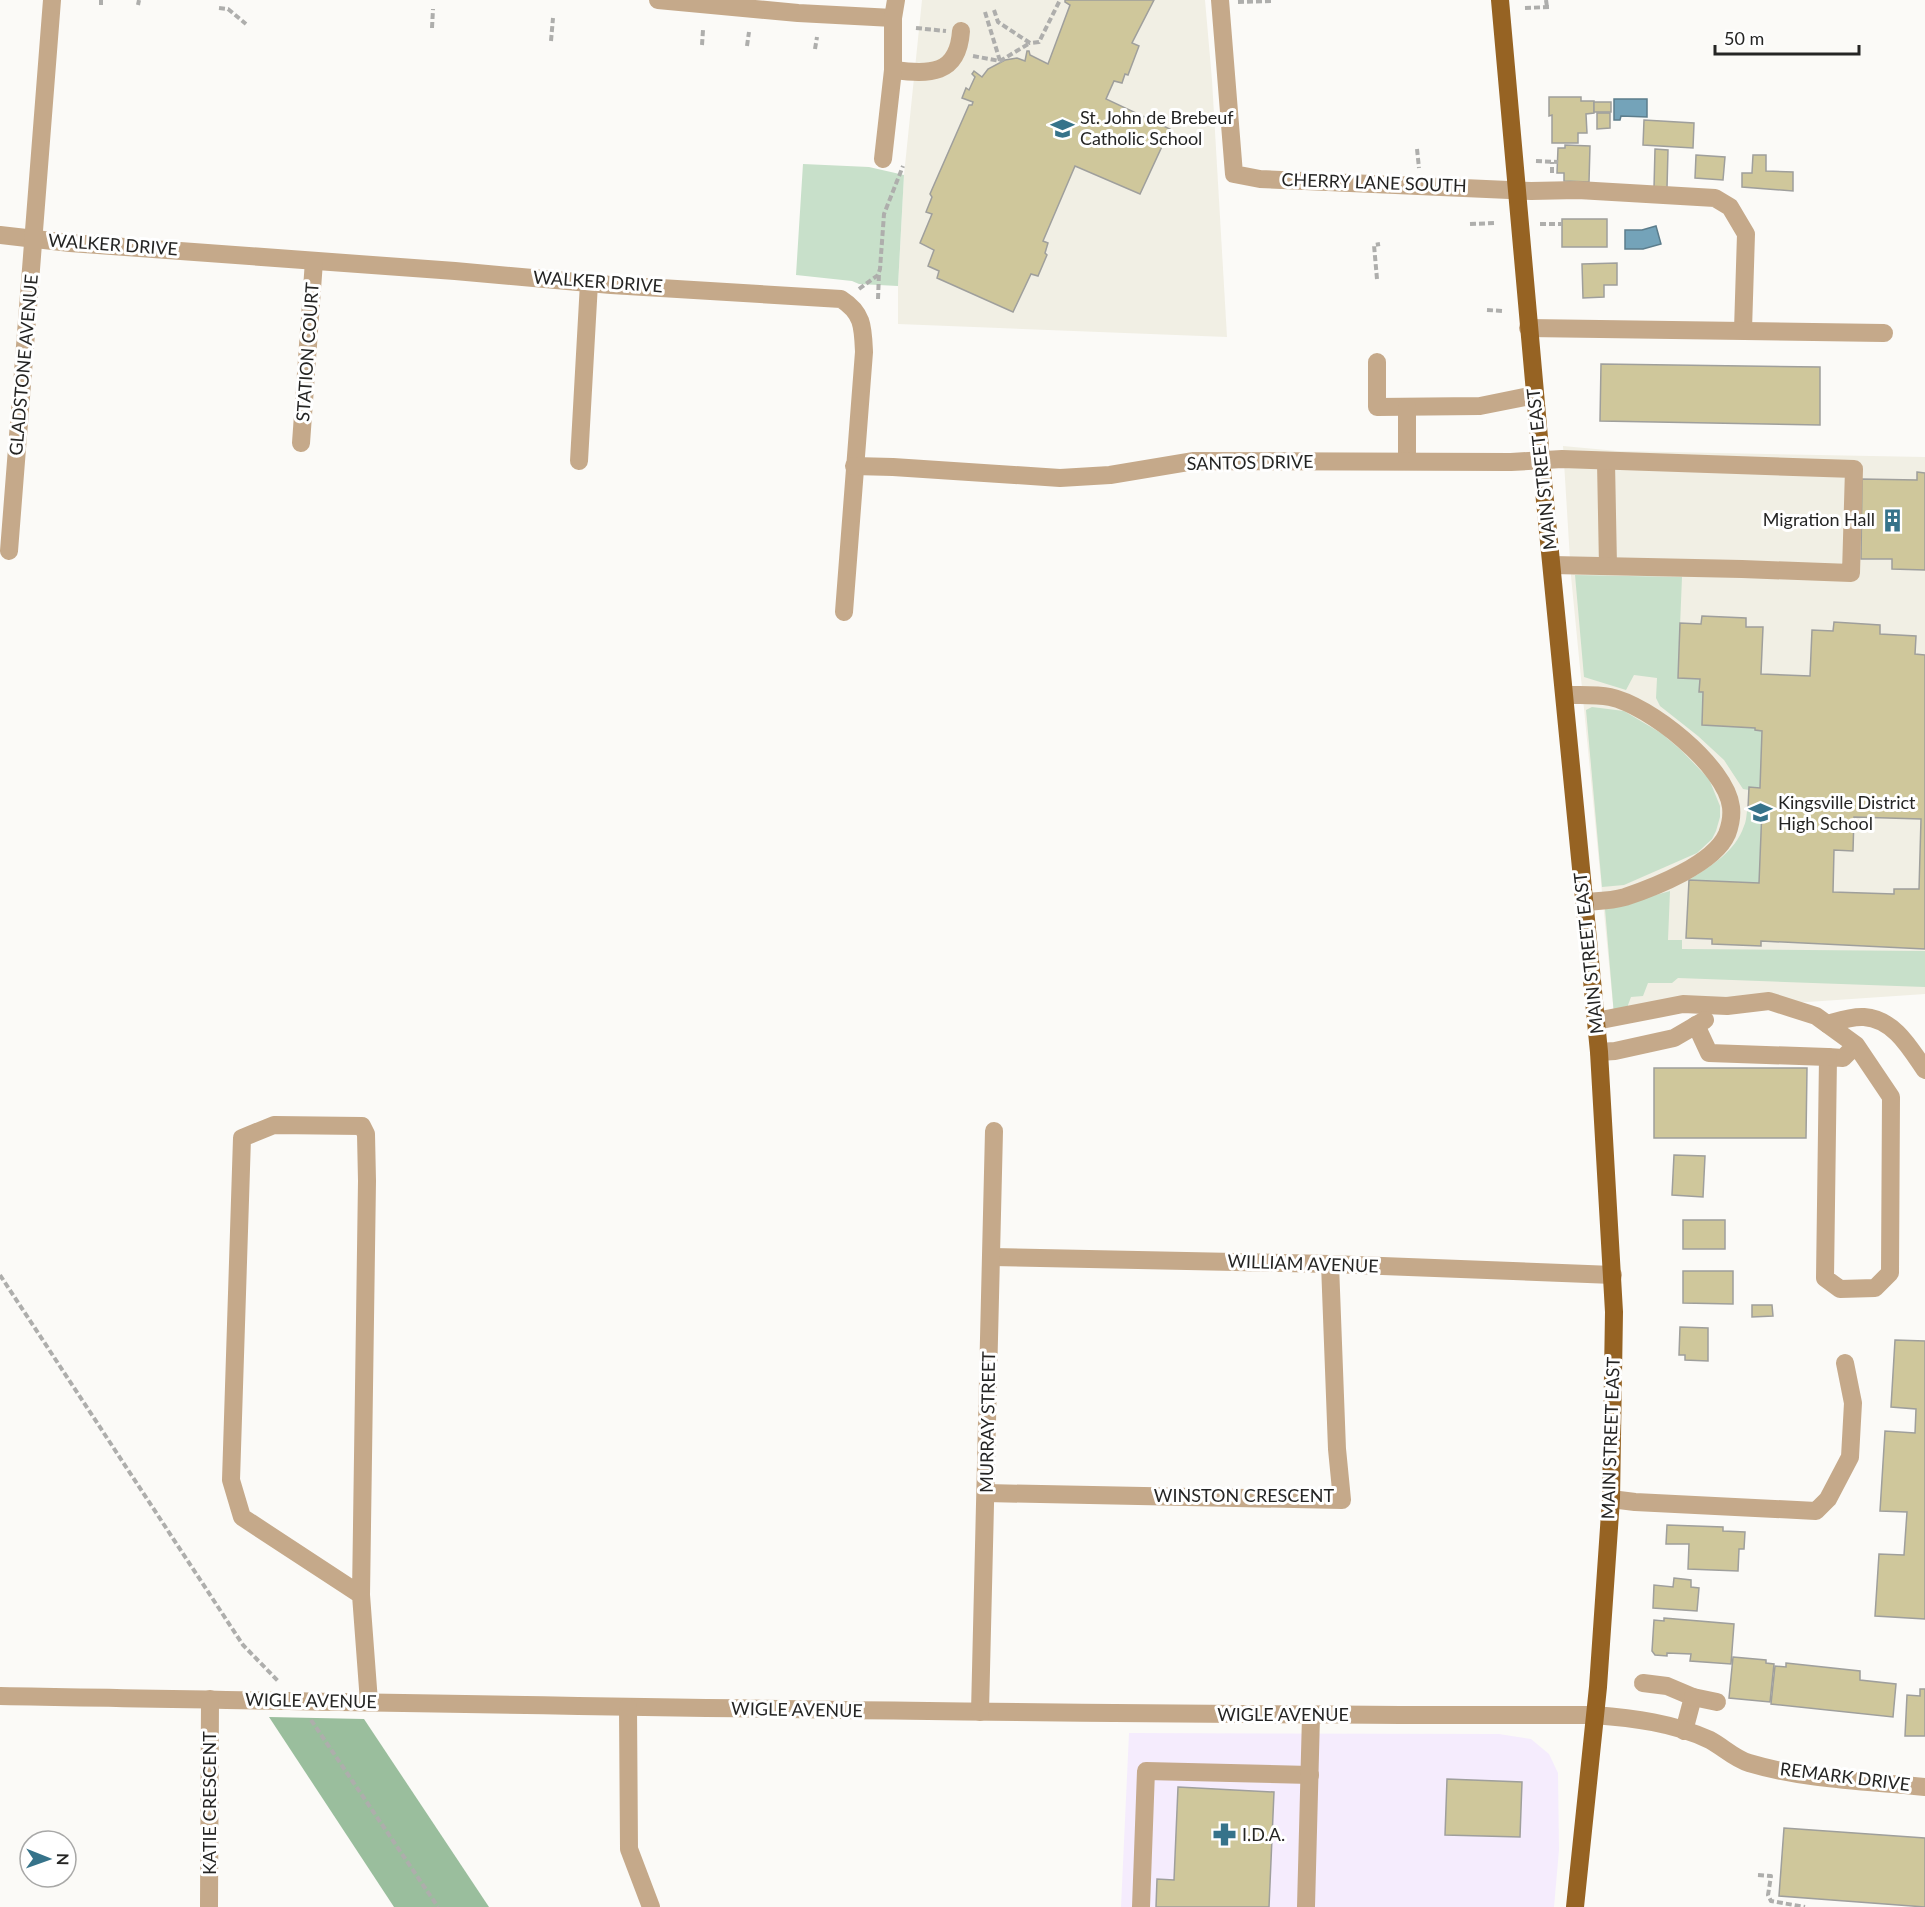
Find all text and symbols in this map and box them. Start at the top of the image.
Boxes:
scale bar [1715,18,1859,56]
text: 50 m [1724,27,1764,49]
place label: St. John de Brebeuf Catholic School [1080,106,1234,149]
school or university icon: St. John de Brebeuf Catholic School [1049,115,1075,141]
street label: CHERRY LANE SOUTH [1281,168,1467,196]
street label: WALKER DRIVE [47,228,179,260]
street label: WALKER DRIVE [532,265,664,297]
street label: GLADSTONE AVENUE [4,273,42,456]
street label: STATION COURT [291,281,323,422]
street label: MAIN STREET EAST [1522,387,1560,551]
street label: SANTOS DRIVE [1186,450,1314,474]
building icon: Migration Hall [1880,507,1906,533]
place label: Migration Hall [1763,508,1875,530]
place label: Kingsville District High School [1778,791,1916,834]
school or university icon: Kingsville District High School [1747,800,1773,826]
street label: MAIN STREET EAST [1569,871,1607,1035]
street label: WILLIAM AVENUE [1227,1249,1379,1277]
street label: MURRAY STREET [975,1351,999,1493]
street label: MAIN STREET EAST [1596,1356,1624,1520]
street label: WINSTON CRESCENT [1154,1484,1334,1506]
street label: WIGLE AVENUE [245,1688,377,1712]
street label: WIGLE AVENUE [731,1697,863,1721]
street label: WIGLE AVENUE [1217,1703,1349,1725]
street label: KATIE CRESCENT [198,1731,220,1875]
street label: REMARK DRIVE [1779,1757,1911,1795]
pharmacy icon: I.D.A. [1211,1822,1237,1848]
place label: I.D.A. [1242,1823,1285,1845]
north arrow [18,1829,78,1889]
text: N [54,1853,73,1866]

